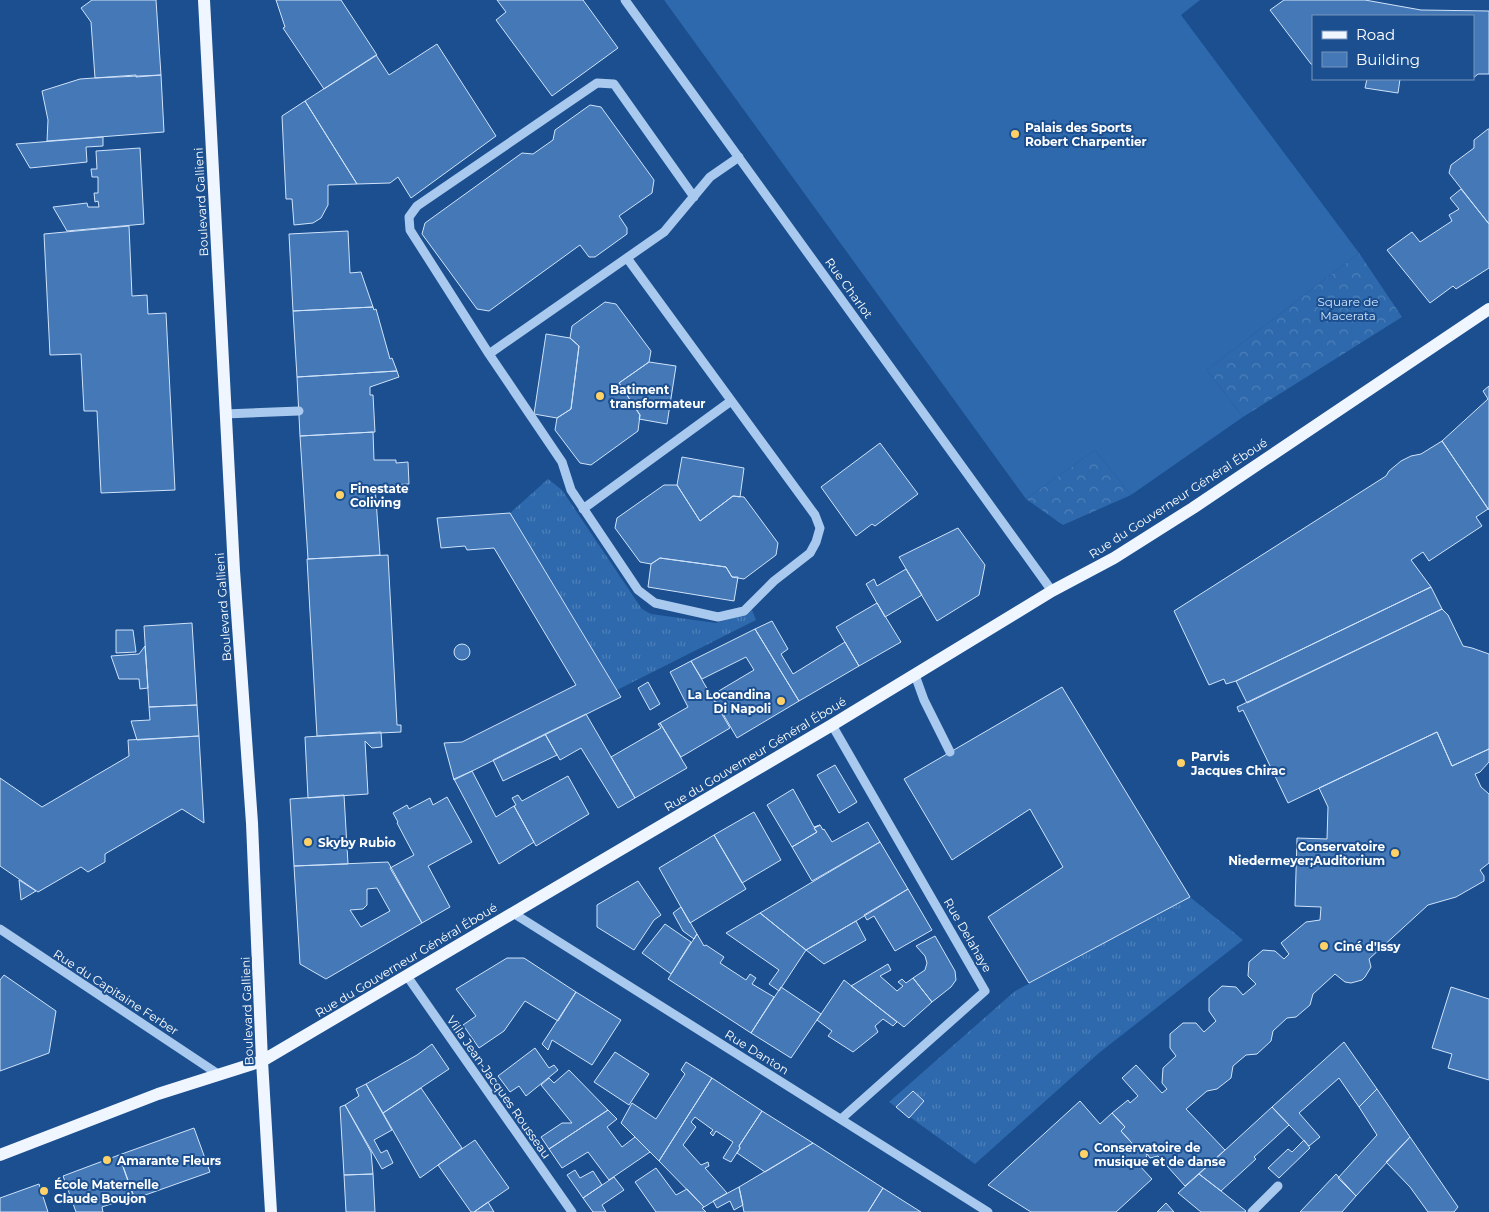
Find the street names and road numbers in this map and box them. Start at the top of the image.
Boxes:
street label: Boulevard Gallieni [191,147,211,257]
street label: Rue Charlot [822,255,876,321]
street label: Rue du Gouverneur Général Éboué [1086,435,1270,561]
street label: Boulevard Gallieni [212,552,234,662]
street label: Rue du Gouverneur Général Éboué [661,694,849,814]
street label: Rue Delahaye [941,895,995,975]
street label: Rue du Gouverneur Général Éboué [312,900,500,1020]
street label: Rue du Capitaine Ferber [51,946,182,1038]
street label: Boulevard Gallieni [238,956,256,1066]
street label: Villa Jean-Jacques Rousseau [444,1013,554,1161]
street label: Rue Danton [722,1026,792,1078]

